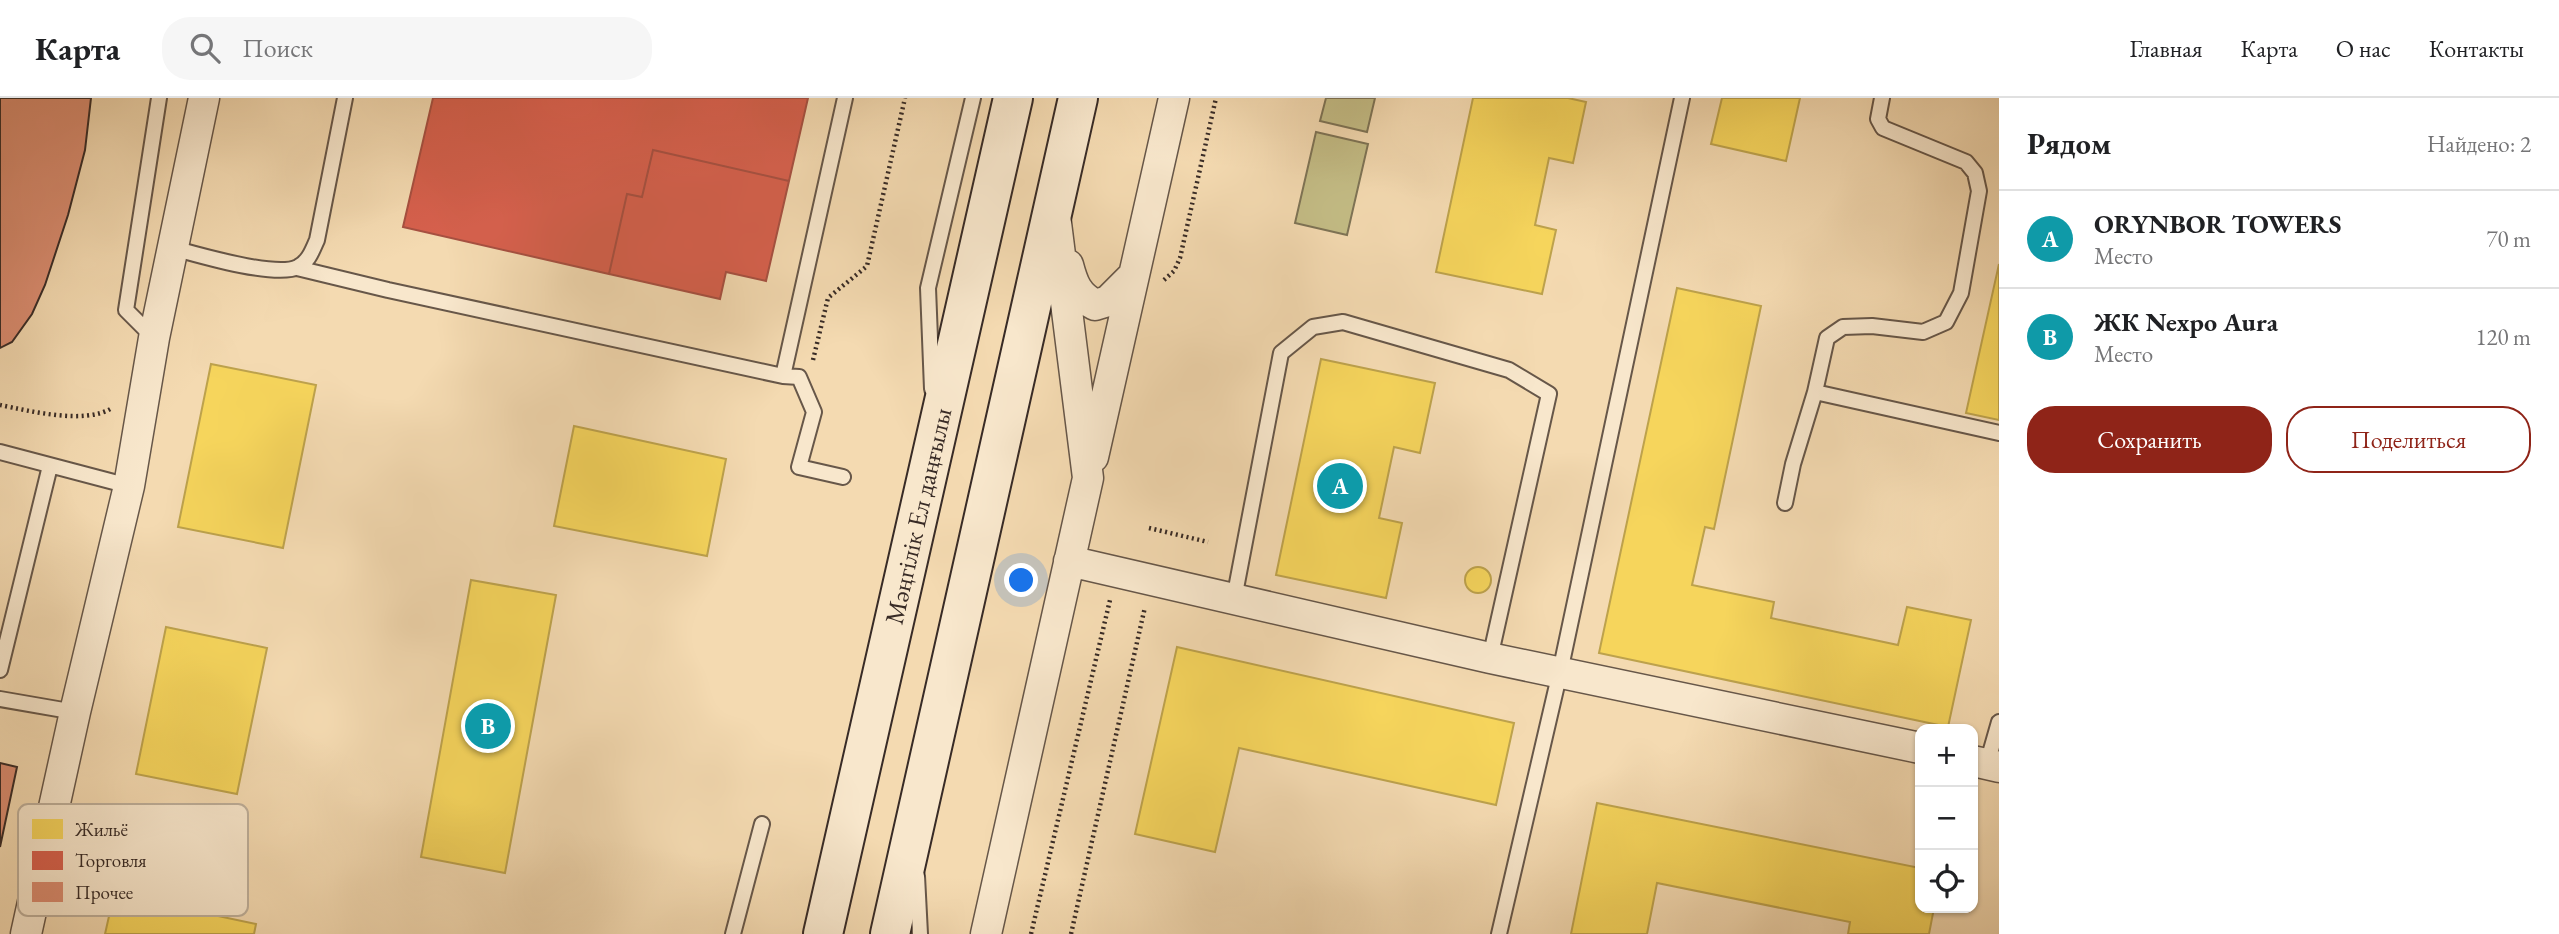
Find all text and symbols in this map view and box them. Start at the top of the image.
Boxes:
search box [162,17,652,80]
text: Карта [35,27,120,70]
icon: search [186,29,224,67]
text: Поиск [242,31,313,65]
text: Главная [2129,33,2203,64]
text: Карта [2241,33,2298,64]
text: О нас [2336,33,2391,64]
text: Контакты [2429,33,2524,64]
text: Рядом [2027,124,2111,163]
text: Найдено: 2 [2427,129,2531,159]
text: ORYNBOR TOWERS [2094,207,2342,241]
text: A [2042,224,2058,254]
text: 70 m [2486,224,2531,254]
text: Место [2094,241,2153,271]
text: ЖК Nexpo Aura [2094,305,2278,339]
text: B [2043,322,2057,352]
text: 120 m [2475,322,2531,352]
text: Место [2094,339,2153,369]
street label: Мәңгілік Ел даңғылы [877,404,959,628]
button: Сохранить [2027,406,2272,473]
button: Поделиться [2286,406,2531,473]
pin: A [1317,460,1363,512]
your location [1004,563,1038,597]
pin: B [465,700,511,752]
map controls [1915,724,1978,913]
button: + [1915,724,1978,787]
button: − [1915,787,1978,850]
legend [18,804,248,916]
text: Жильё [74,817,128,842]
text: Торговля [75,848,147,873]
button: locate [1915,850,1978,913]
text: Прочее [75,880,133,905]

